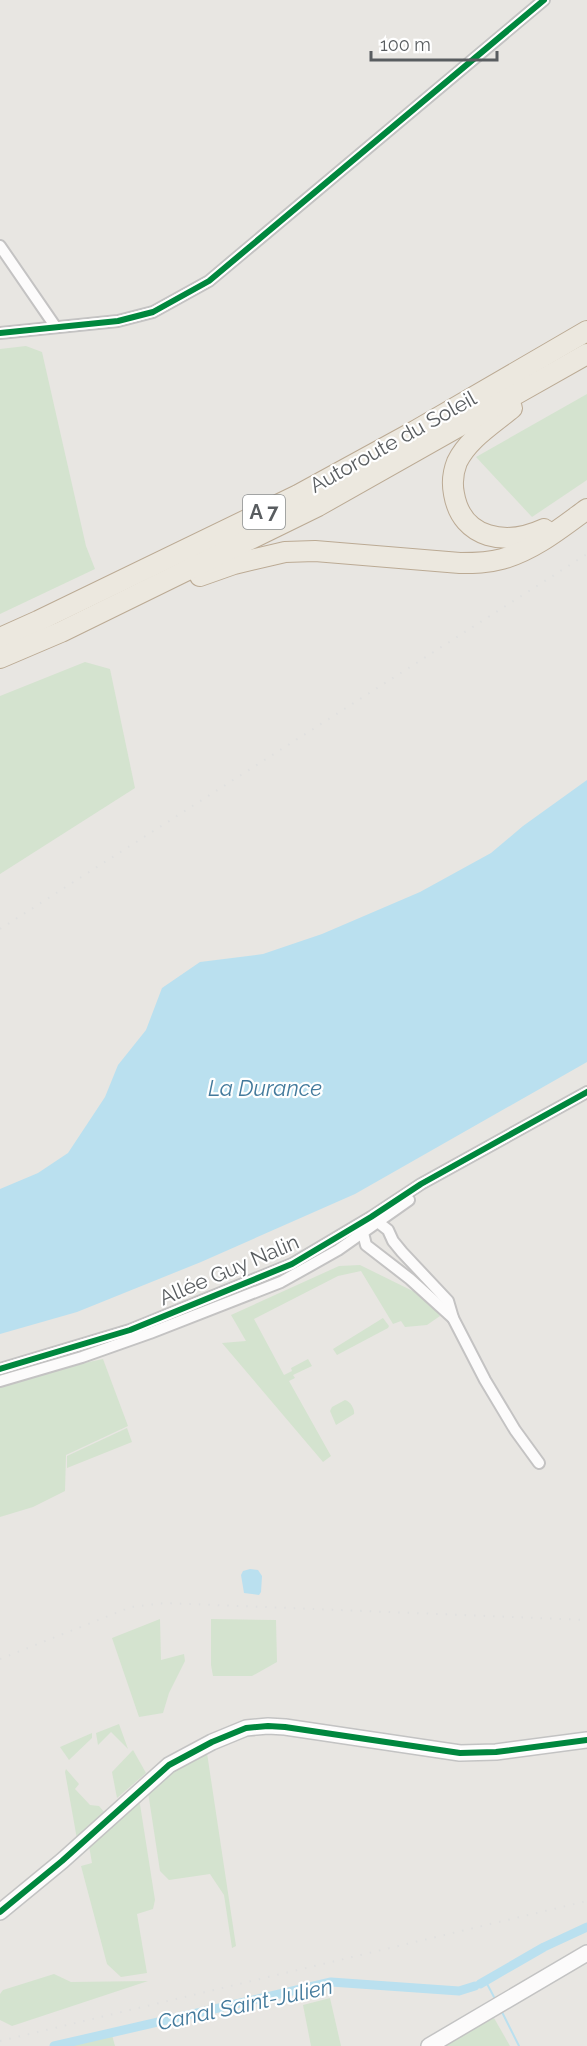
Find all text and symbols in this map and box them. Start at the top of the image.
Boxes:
scale bar [371,24,497,62]
text: 100 m [380,34,431,55]
street label: Autoroute du Soleil [305,385,481,498]
road number: A 7 [243,495,285,529]
water label: La Durance [208,1075,322,1101]
street label: Allée Guy Nalin [155,1229,302,1310]
water label: Canal Saint-Julien [155,1973,335,2035]

